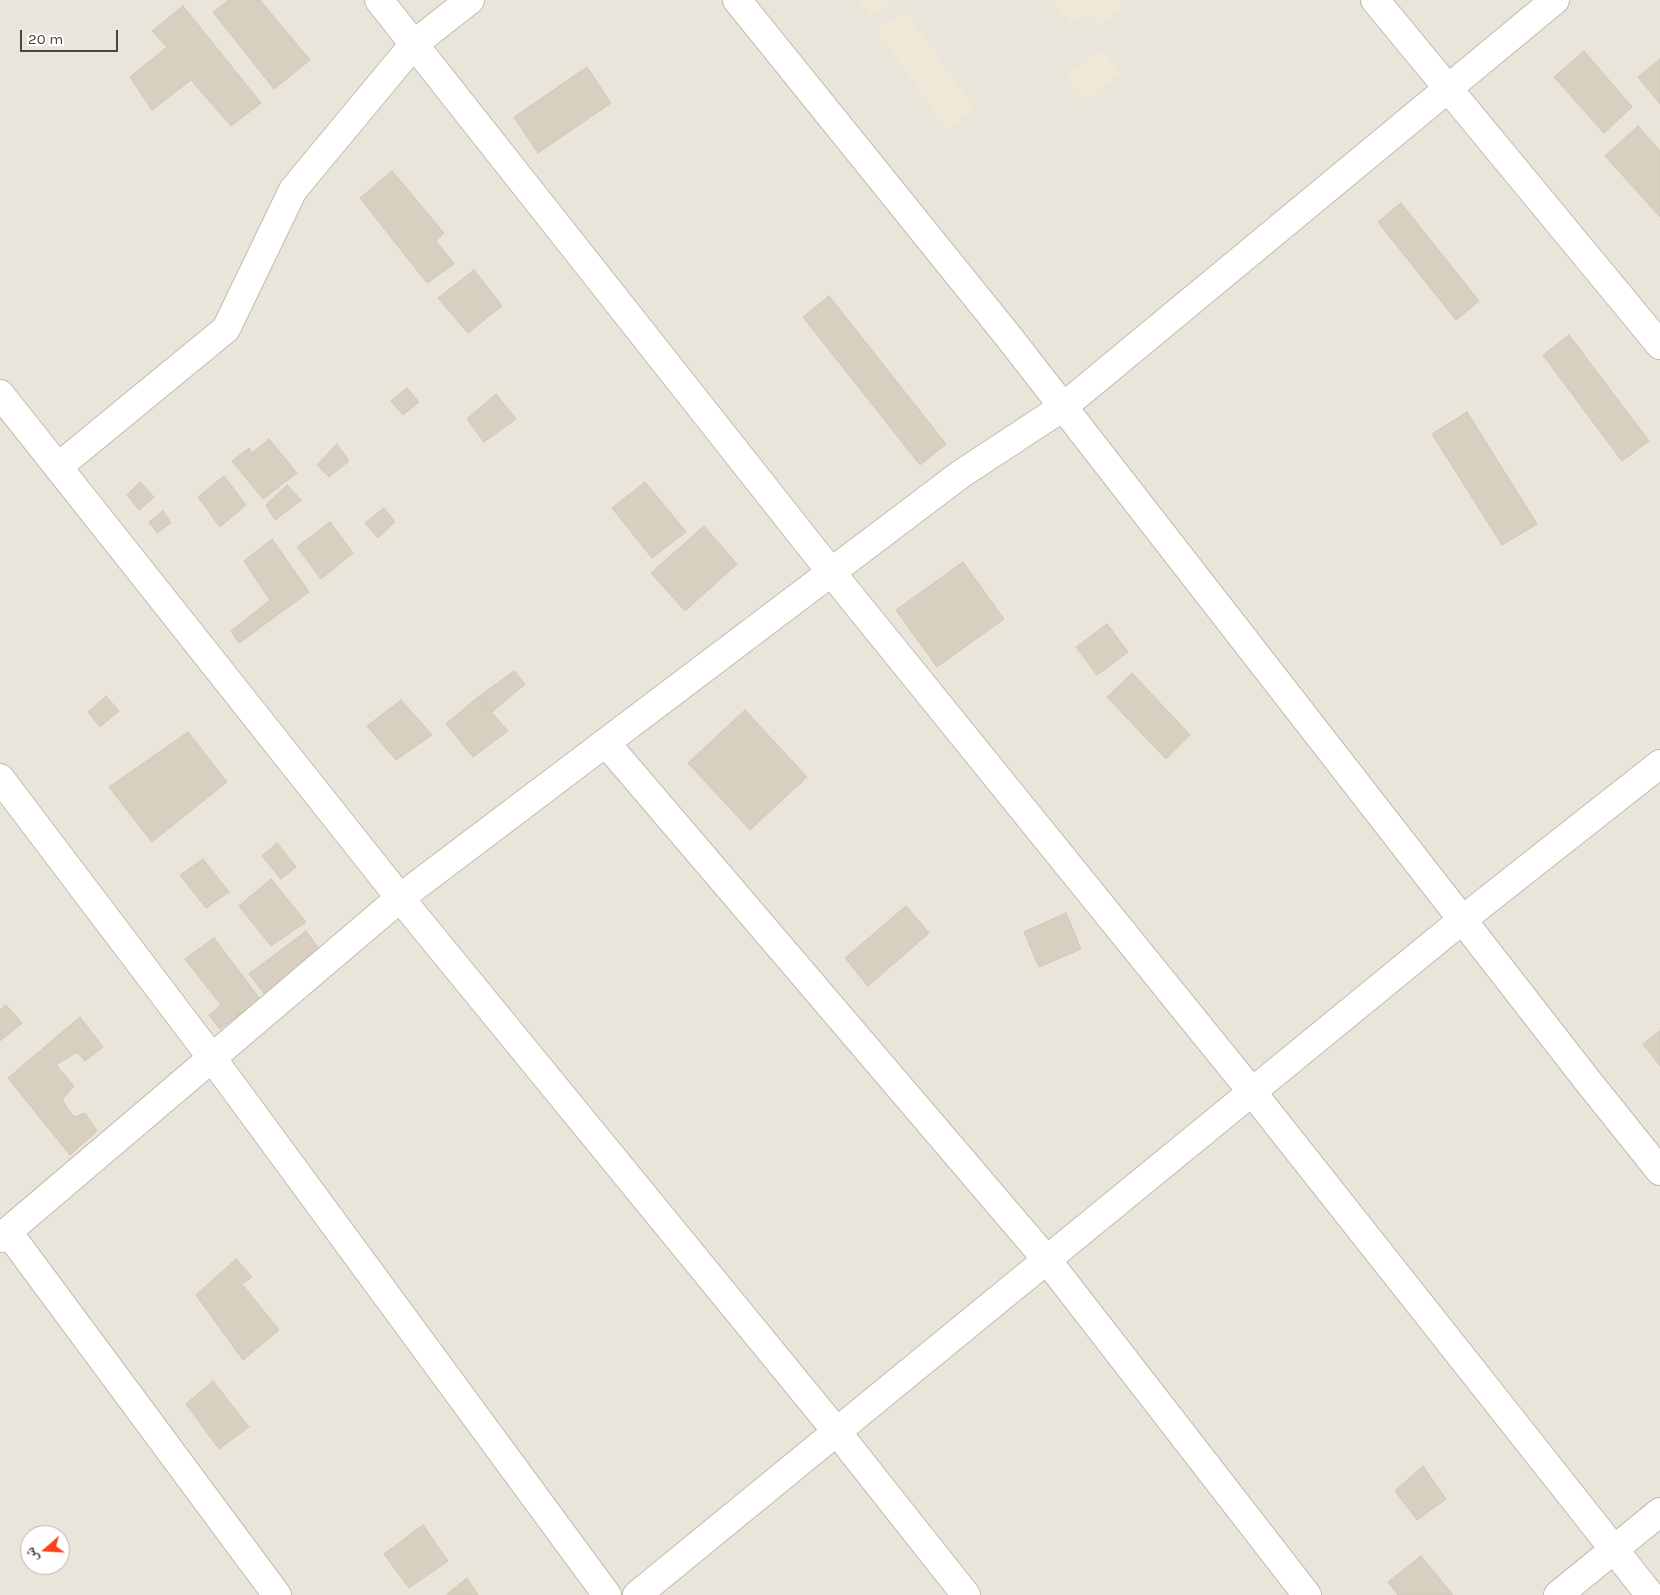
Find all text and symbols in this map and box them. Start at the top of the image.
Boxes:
scale bar [22,20,120,52]
text: 20 m [28,30,63,48]
north arrow [20,1525,70,1575]
text: ش [21,1545,42,1565]

